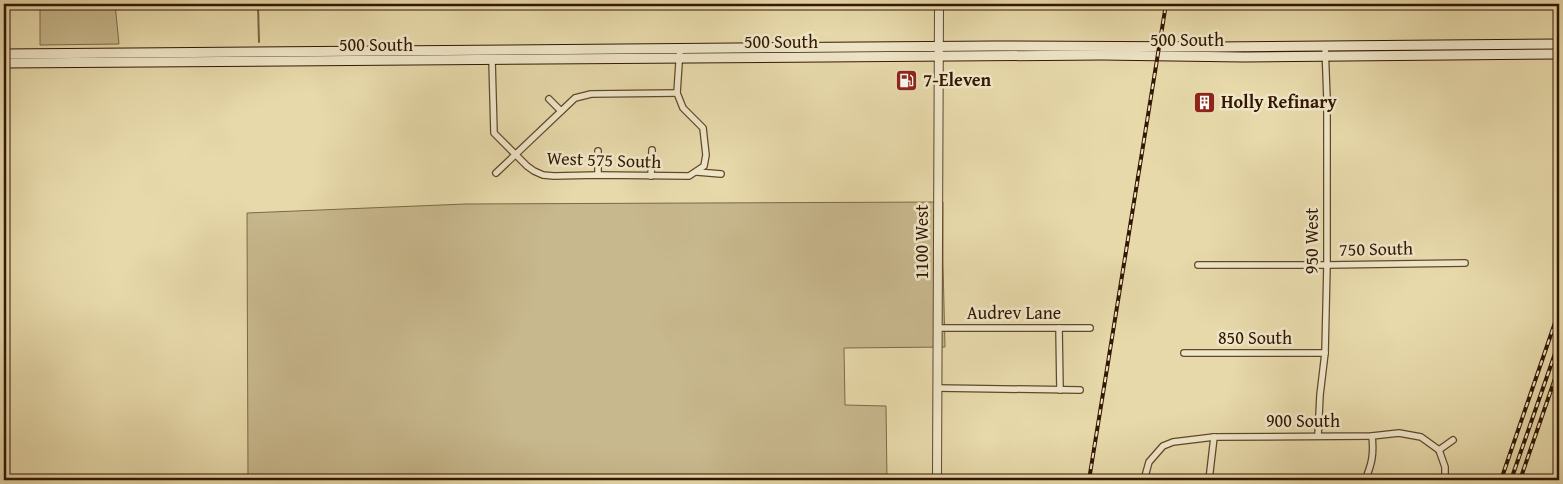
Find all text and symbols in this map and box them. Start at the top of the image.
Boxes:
street label: 500 South [1150,26,1224,53]
street label: 500 South [744,28,818,55]
street label: 500 South [339,31,413,58]
place label: 7-Eleven [923,66,992,93]
fuel station icon: 7-Eleven [895,68,919,92]
place label: Holly Refinary [1221,88,1337,115]
building icon: Holly Refinary [1193,90,1217,114]
street label: West 575 South [546,144,662,175]
street label: 1100 West [908,204,935,280]
street label: 950 West [1298,207,1325,274]
street label: 750 South [1339,234,1413,263]
street label: Audrev Lane [967,299,1061,326]
street label: 850 South [1218,324,1292,351]
street label: 900 South [1266,407,1340,434]

